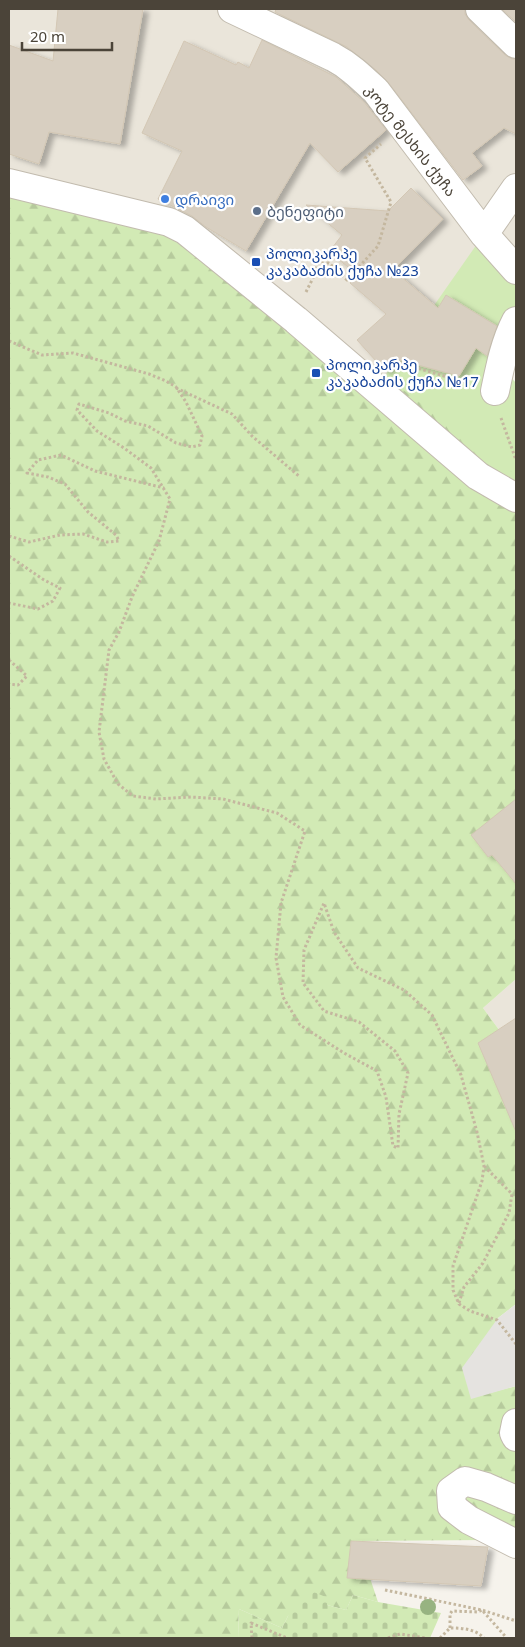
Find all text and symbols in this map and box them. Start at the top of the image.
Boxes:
scale bar [22,20,112,52]
text: 20 m [30,26,65,46]
street label: კოტე მესხის ქუჩა [361,80,461,200]
place label: დრაივი [175,189,234,209]
marker: დრაივი [159,193,171,205]
place label: ბენეფიტი [267,201,344,221]
marker: ბენეფიტი [251,205,263,217]
place label: პოლიკარპე კაკაბაძის ქუჩა №23 [266,243,419,280]
marker: პოლიკარპე კაკაბაძის ქუჩა №23 [250,256,262,268]
place label: პოლიკარპე კაკაბაძის ქუჩა №17 [326,354,479,391]
marker: პოლიკარპე კაკაბაძის ქუჩა №17 [310,367,322,379]

